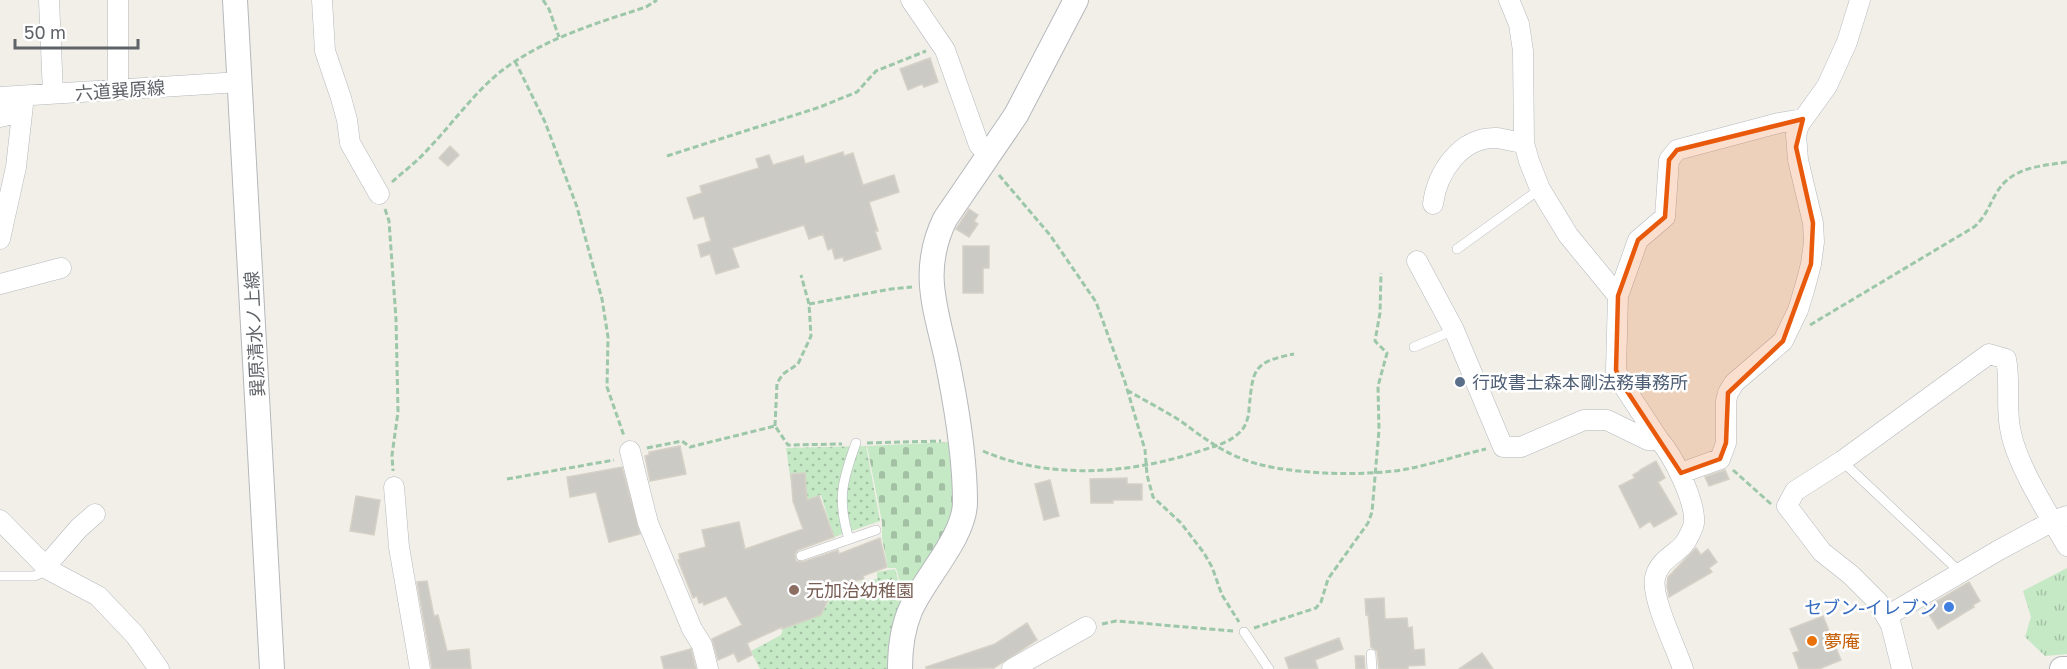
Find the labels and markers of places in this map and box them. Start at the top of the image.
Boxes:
place label: 行政書士森本剛法務事務所 [1472,371,1688,393]
marker: 行政書士森本剛法務事務所 [1453,375,1467,389]
place label: 元加治幼稚園 [806,579,914,601]
marker: 元加治幼稚園 [787,583,801,597]
place label: セブン-イレブン [1804,596,1937,618]
marker: セブン-イレブン [1942,600,1956,614]
place label: 夢庵 [1824,630,1860,652]
marker: 夢庵 [1805,634,1819,648]

